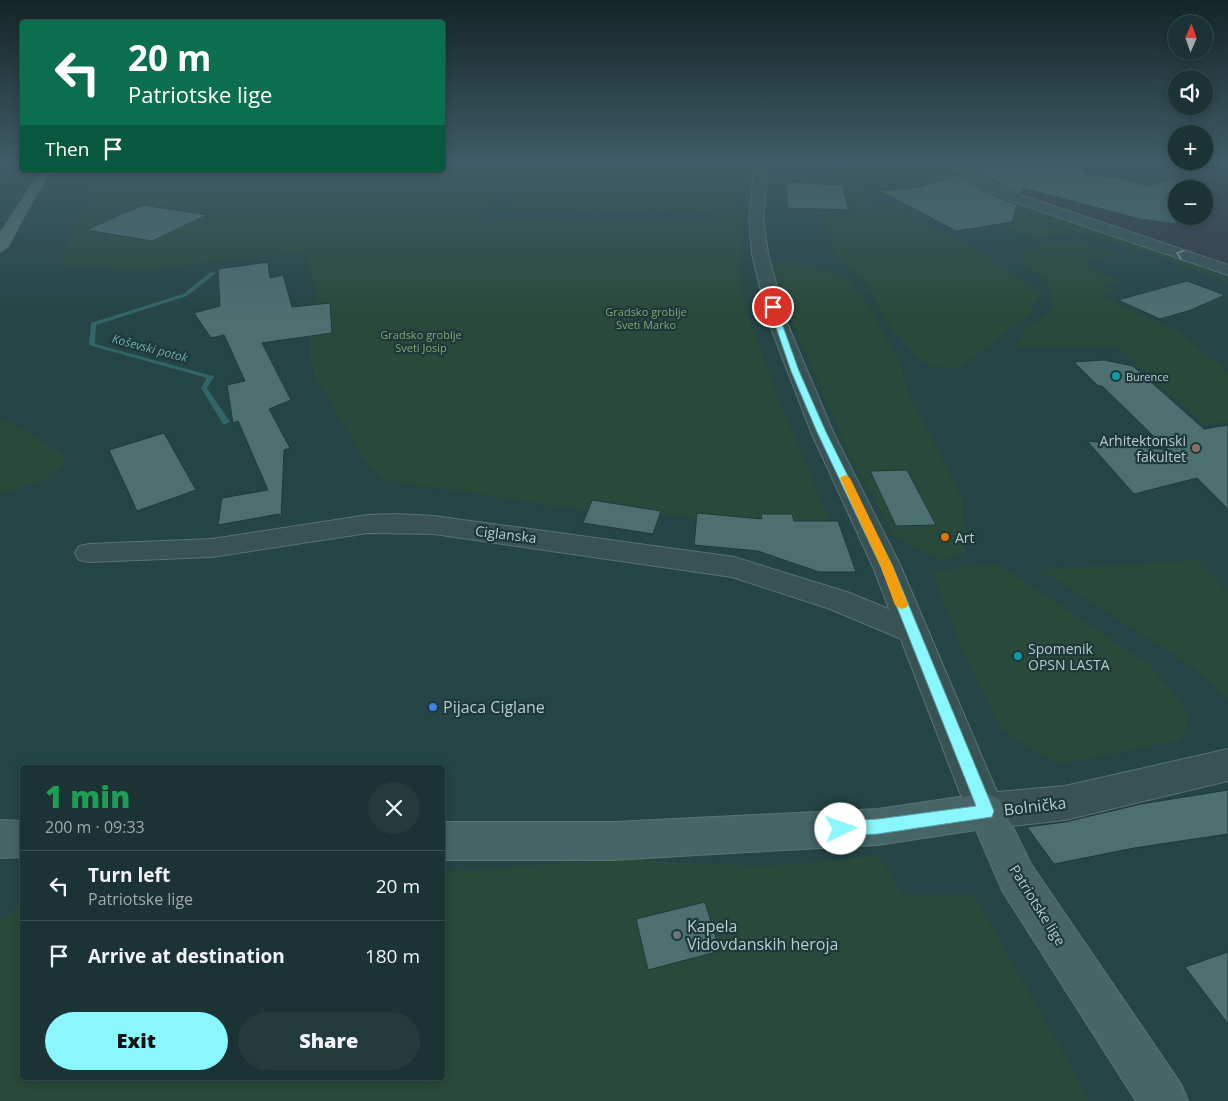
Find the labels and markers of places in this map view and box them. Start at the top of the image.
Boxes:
pin [752,286,794,328]
place label: Burence [1126,369,1169,384]
marker: Burence [1110,370,1122,382]
place label: Arhitektonski fakultet [1100,431,1186,466]
marker: Arhitektonski fakultet [1190,442,1202,454]
place label: Art [955,528,975,547]
marker: Art [939,531,951,543]
place label: Spomenik OPSN LASTA [1028,639,1110,674]
marker: Spomenik OPSN LASTA [1012,650,1024,662]
place label: Pijaca Ciglane [443,696,545,718]
marker: Pijaca Ciglane [427,701,439,713]
place label: Kapela Vidovdanskih heroja [687,915,838,955]
marker: Kapela Vidovdanskih heroja [671,929,683,941]

